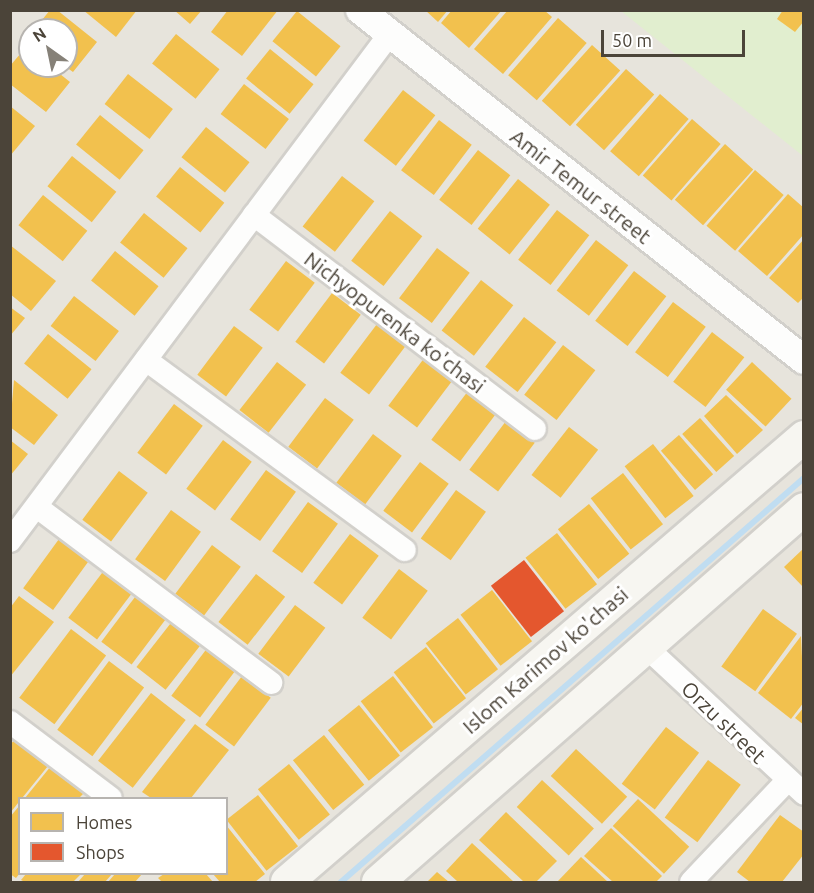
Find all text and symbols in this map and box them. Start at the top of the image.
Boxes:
north arrow [18,18,78,78]
scale bar [604,18,748,56]
text: N [29,24,49,45]
text: 50 m [612,30,652,50]
street label: Amir Temur street [506,123,656,249]
street label: Nichyopurenka ko'chasi [300,246,490,398]
street label: Islom Karimov ko'chasi [457,581,633,739]
street label: Orzu street [677,676,771,768]
legend [18,797,228,875]
text: Homes [76,812,132,832]
text: Shops [76,842,125,862]

